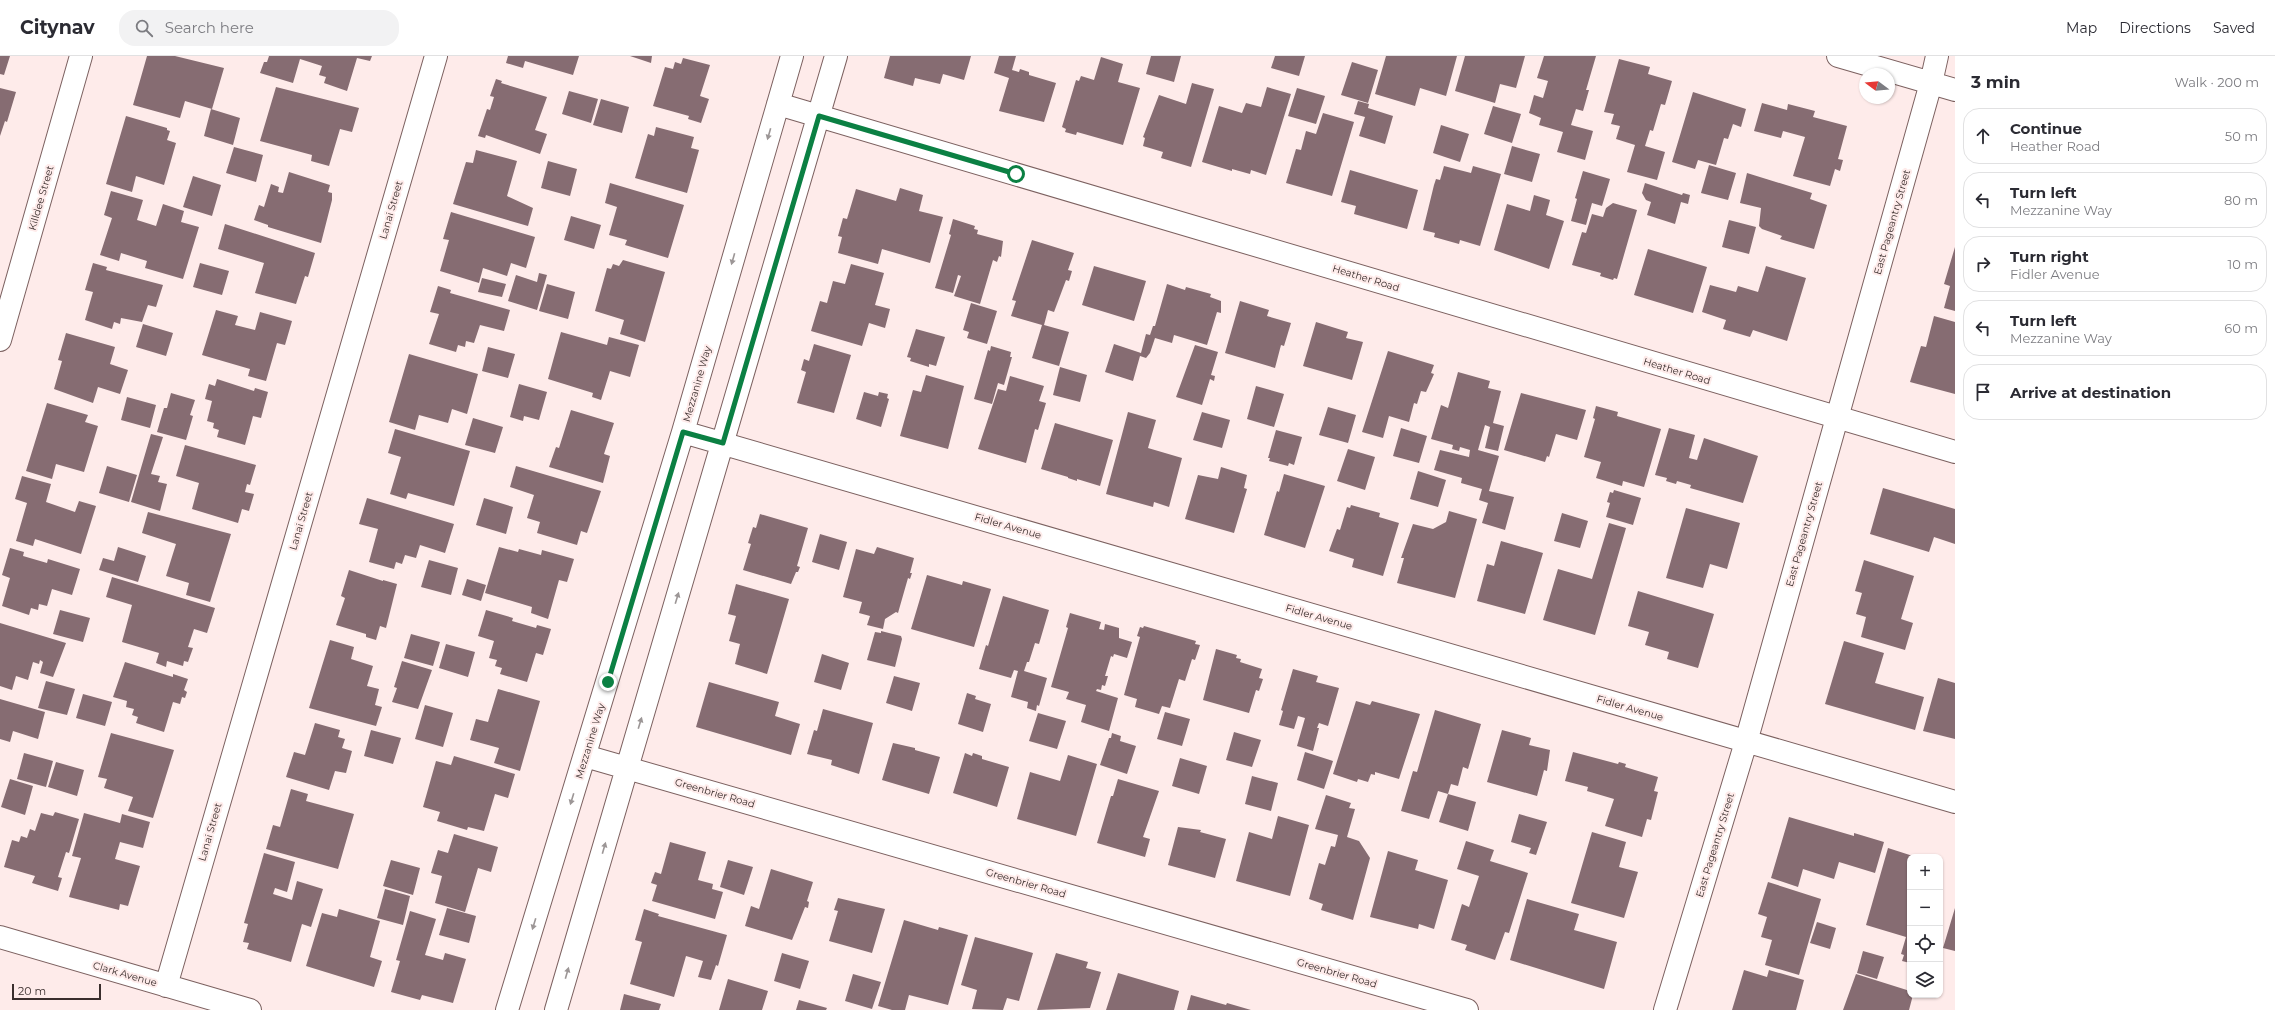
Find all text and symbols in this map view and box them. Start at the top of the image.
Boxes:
search box [119,10,399,46]
text: Citynav [20,16,95,39]
icon: search [133,17,155,39]
text: Search here [165,18,254,37]
text: Map [2066,19,2097,37]
text: Directions [2119,19,2191,37]
text: Saved [2213,19,2255,37]
north arrow [1859,68,1895,104]
text: 3 min [1971,72,2021,92]
text: Walk · 200 m [2174,74,2259,90]
text: Continue [2010,119,2082,138]
icon: ahead [1972,125,1994,147]
one-way arrow [766,128,772,140]
text: 50 m [2225,128,2258,144]
text: Heather Road [2010,138,2100,154]
street label: Killdee Street [26,164,56,232]
route start [1007,165,1025,183]
street label: East Pageantry Street [1871,168,1913,276]
street label: Lanai Street [376,179,406,241]
text: Turn left [2010,183,2077,202]
icon: left [1972,189,1994,211]
text: 80 m [2224,192,2258,208]
text: Mezzanine Way [2010,202,2112,218]
text: Turn right [2010,247,2089,266]
one-way arrow [730,253,736,265]
icon: right [1972,253,1994,275]
text: 10 m [2228,256,2258,272]
street label: Heather Road [1331,262,1401,294]
text: Fidler Avenue [2010,266,2100,282]
text: Turn left [2010,311,2077,330]
icon: left [1972,317,1994,339]
text: 60 m [2224,320,2258,336]
text: Mezzanine Way [2010,330,2112,346]
street label: Mezzanine Way [680,344,714,423]
street label: Heather Road [1642,355,1712,387]
icon: arrive [1972,381,1994,403]
text: Arrive at destination [2010,383,2171,402]
street label: East Pageantry Street [1783,480,1825,588]
street label: Lanai Street [286,490,316,552]
street label: Fidler Avenue [973,510,1043,542]
one-way arrow [674,592,680,604]
street label: Fidler Avenue [1284,601,1354,633]
route end [599,673,617,691]
street label: Fidler Avenue [1595,692,1665,724]
street label: Mezzanine Way [572,701,608,780]
one-way arrow [637,717,643,729]
street label: Greenbrier Road [673,775,757,811]
street label: East Pageantry Street [1693,791,1737,899]
one-way arrow [569,794,575,806]
street label: Lanai Street [195,801,225,863]
one-way arrow [601,841,607,853]
map controls [1907,854,1943,998]
button: + [1907,854,1943,890]
street label: Greenbrier Road [984,865,1068,901]
button: − [1907,890,1943,926]
one-way arrow [531,918,537,930]
button: locate [1907,926,1943,962]
street label: Greenbrier Road [1295,955,1379,991]
street label: Clark Avenue [92,959,158,989]
button: layers [1907,962,1943,998]
one-way arrow [564,966,570,978]
scale bar [12,982,101,1001]
text: 20 m [18,984,46,998]

